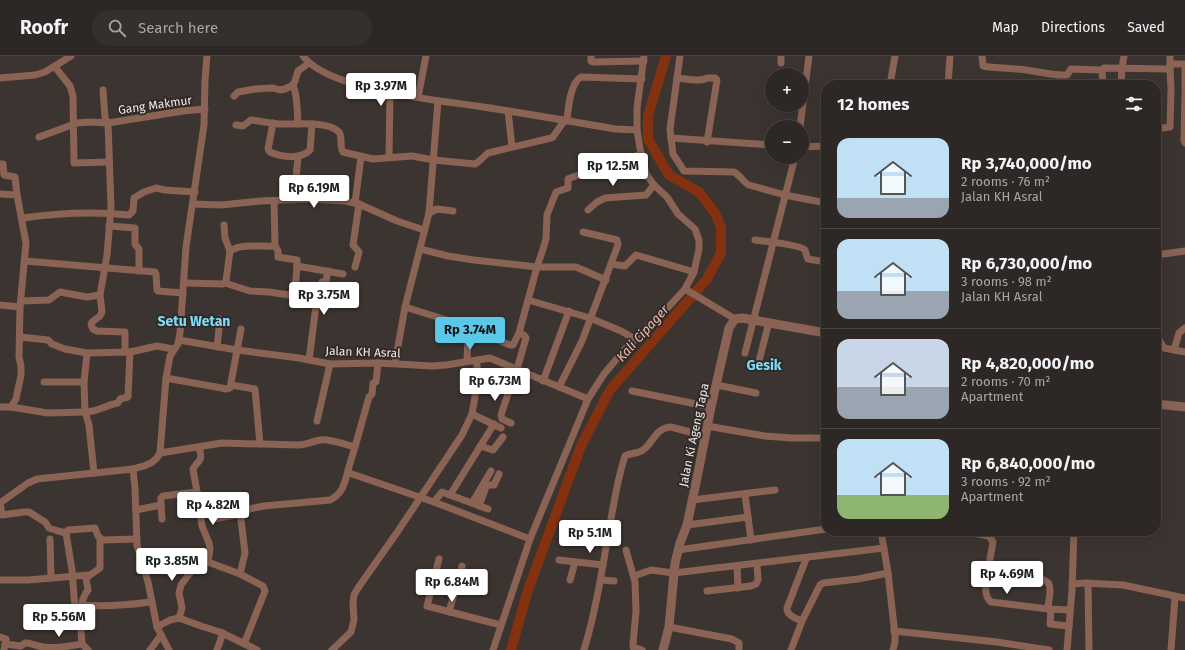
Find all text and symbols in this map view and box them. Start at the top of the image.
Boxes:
search box [92,10,372,46]
text: Roofr [20,16,68,39]
icon: search [106,17,128,39]
text: Search here [138,19,218,37]
text: Map [992,19,1019,36]
text: Directions [1041,19,1105,36]
text: Saved [1127,19,1165,36]
map controls [765,68,809,164]
button: + [765,68,809,112]
pin: Rp 3.97M [340,73,422,107]
text: Rp 3.97M [355,78,407,93]
street label: Gang Makmur [117,93,193,117]
icon: filters [1123,93,1145,115]
text: 12 homes [837,94,909,115]
button: − [765,120,809,164]
pin: Rp 12.5M [572,153,654,187]
text: Rp 3,740,000/mo [961,153,1092,174]
icon: home [869,154,917,202]
text: Rp 12.5M [587,158,639,173]
text: 2 rooms · 76 m² [961,174,1050,189]
pin: Rp 6.19M [273,175,355,209]
text: Rp 6.19M [288,180,340,195]
text: Jalan KH Asral [961,189,1043,204]
text: Rp 6,730,000/mo [961,253,1092,274]
icon: home [869,255,917,303]
text: 3 rooms · 98 m² [961,274,1052,289]
pin: Rp 3.75M [283,282,365,316]
text: Rp 3.75M [298,287,350,302]
text: Jalan KH Asral [961,289,1043,304]
water label: Kali Cipager [613,301,672,365]
district label: Setu Wetan [158,313,230,330]
pin: Rp 3.74M [429,317,511,351]
text: Rp 3.74M [444,322,496,337]
street label: Jalan KH Asral [325,344,401,360]
text: Rp 4,820,000/mo [961,353,1094,374]
icon: home [869,355,917,403]
district label: Gesik [746,357,782,374]
pin: Rp 6.73M [454,368,536,402]
text: Rp 6.73M [469,373,521,388]
text: 2 rooms · 70 m² [961,374,1051,389]
street label: Jalan Ki Ageng Tapa [676,382,712,488]
text: Apartment [961,389,1023,404]
text: Rp 6,840,000/mo [961,453,1095,474]
icon: home [869,455,917,503]
text: 3 rooms · 92 m² [961,474,1051,489]
text: Apartment [961,489,1023,504]
pin: Rp 4.82M [172,492,254,526]
text: Rp 4.82M [186,497,240,512]
pin: Rp 5.1M [553,520,627,554]
text: Rp 5.1M [568,525,612,540]
pin: Rp 3.85M [131,548,213,582]
text: Rp 3.85M [145,553,199,568]
pin: Rp 4.69M [966,561,1048,595]
text: Rp 4.69M [980,566,1034,581]
pin: Rp 6.84M [411,569,493,603]
text: Rp 6.84M [425,574,479,589]
pin: Rp 5.56M [18,604,100,638]
text: Rp 5.56M [32,609,86,624]

